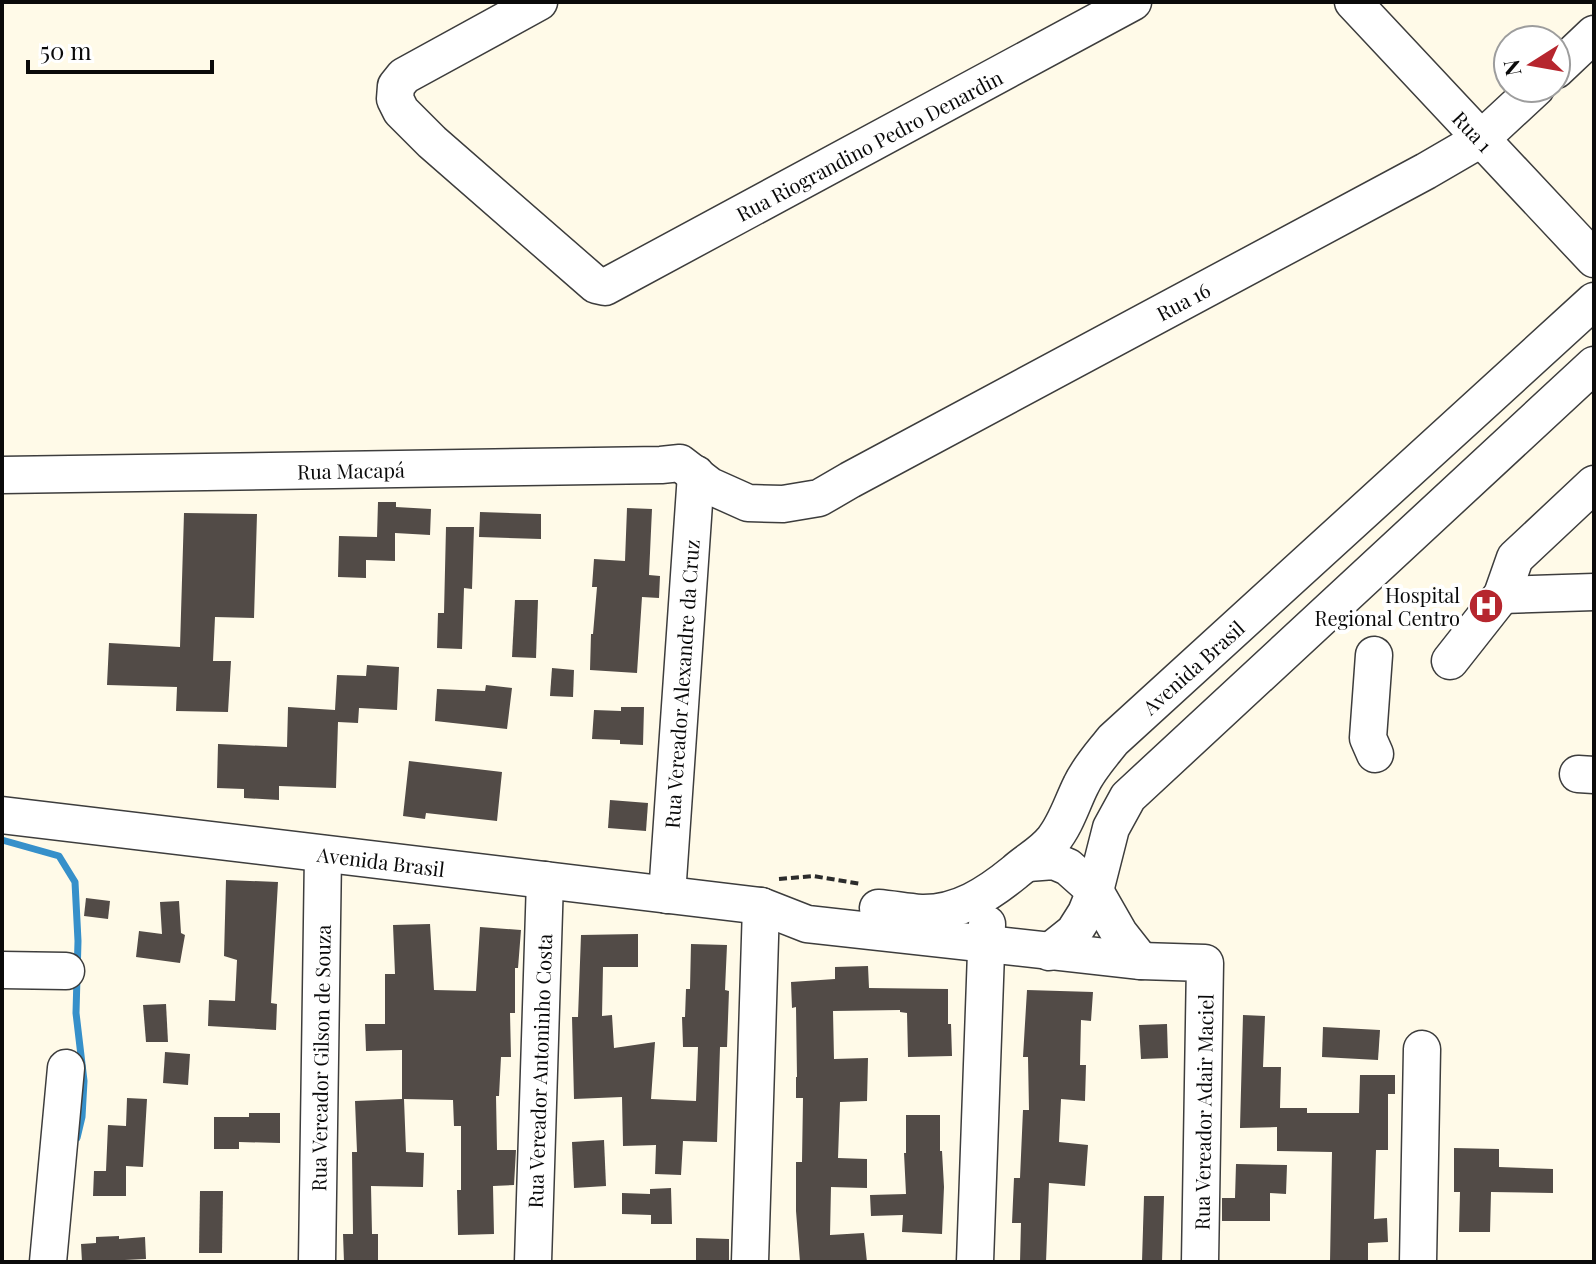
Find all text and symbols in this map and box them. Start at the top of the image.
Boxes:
scale bar [28,24,212,74]
north arrow [1492,24,1572,104]
text: 50 m [40,34,92,66]
text: N [1495,57,1528,79]
street label: Rua Riograndino Pedro Denardin [731,63,1007,227]
street label: Rua 1 [1447,105,1499,157]
street label: Rua 16 [1151,276,1215,326]
street label: Rua Macapá [297,456,405,484]
street label: Rua Vereador Alexandre da Cruz [657,539,705,829]
place label: Hospital Regional Centro [1315,581,1460,631]
hospital icon: Hospital Regional Centro [1467,587,1505,625]
street label: Avenida Brasil [1136,614,1250,721]
street label: Avenida Brasil [315,840,447,882]
street label: Rua Vereador Gilson de Souza [304,924,336,1192]
street label: Rua Vereador Antoninho Costa [521,933,557,1209]
street label: Rua Vereador Adair Maciel [1187,993,1219,1230]

